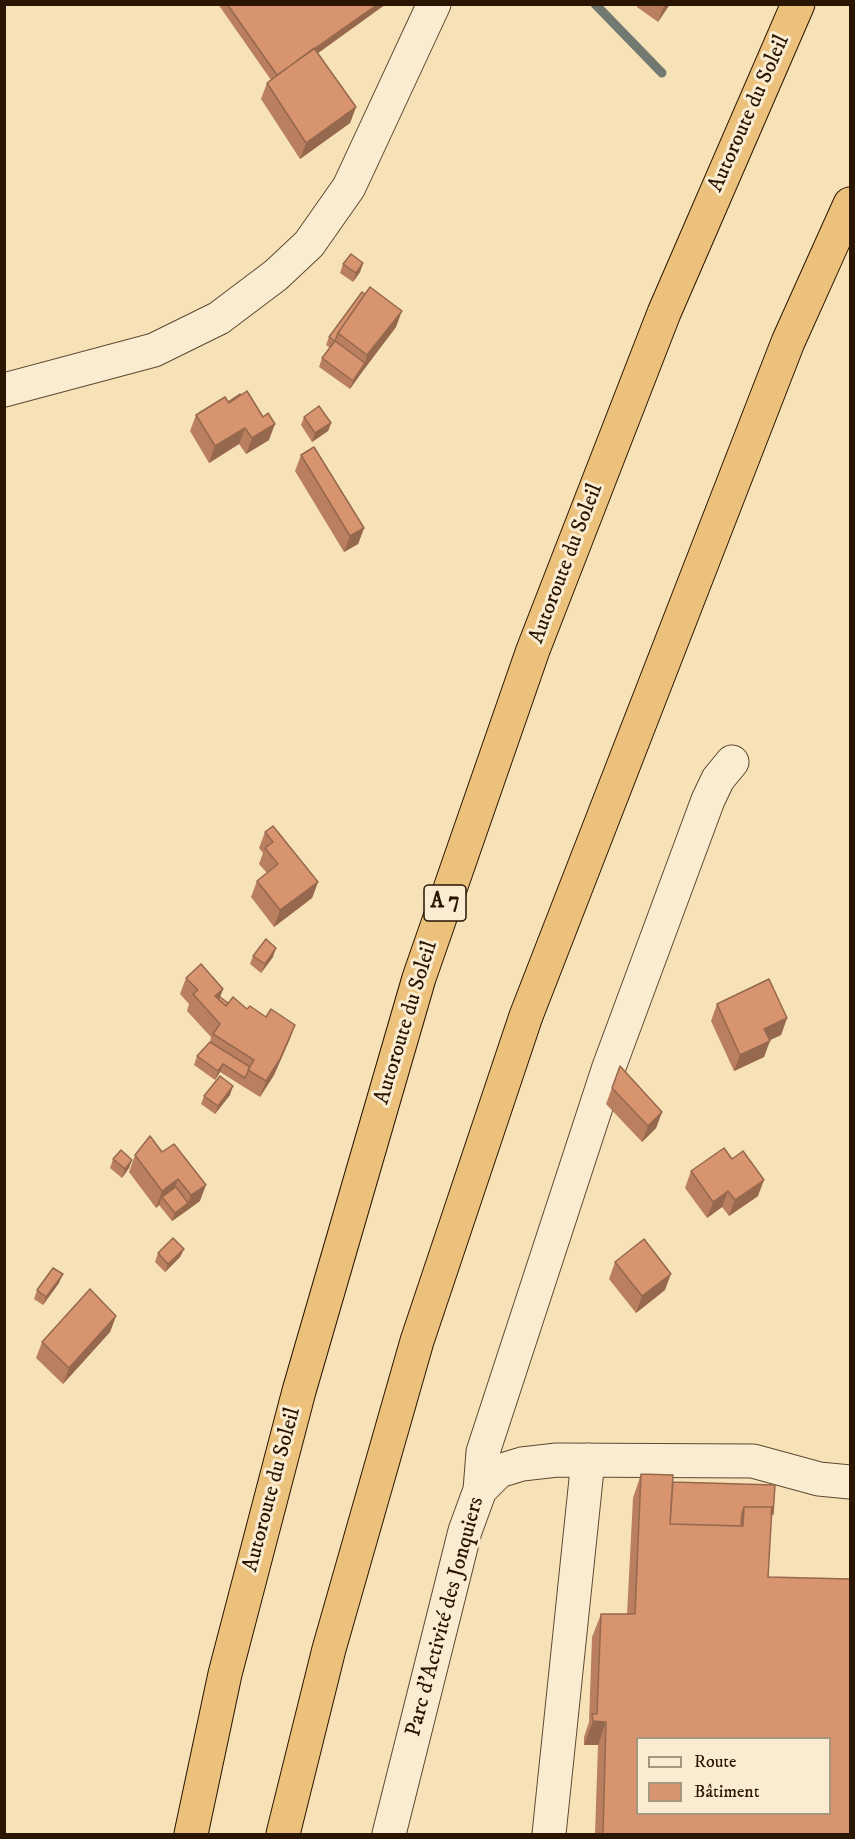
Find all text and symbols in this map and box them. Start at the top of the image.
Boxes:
street label: Autoroute du Soleil [704,31,796,197]
street label: Autoroute du Soleil [524,480,610,648]
road number: A 7 [424,885,466,921]
street label: Autoroute du Soleil [370,938,444,1108]
street label: Autoroute du Soleil [238,1405,308,1575]
street label: Parc d'Activité des Jonquiers [401,1494,491,1740]
legend [636,1737,831,1815]
text: Route [694,1751,737,1773]
text: Bâtiment [694,1781,759,1803]

